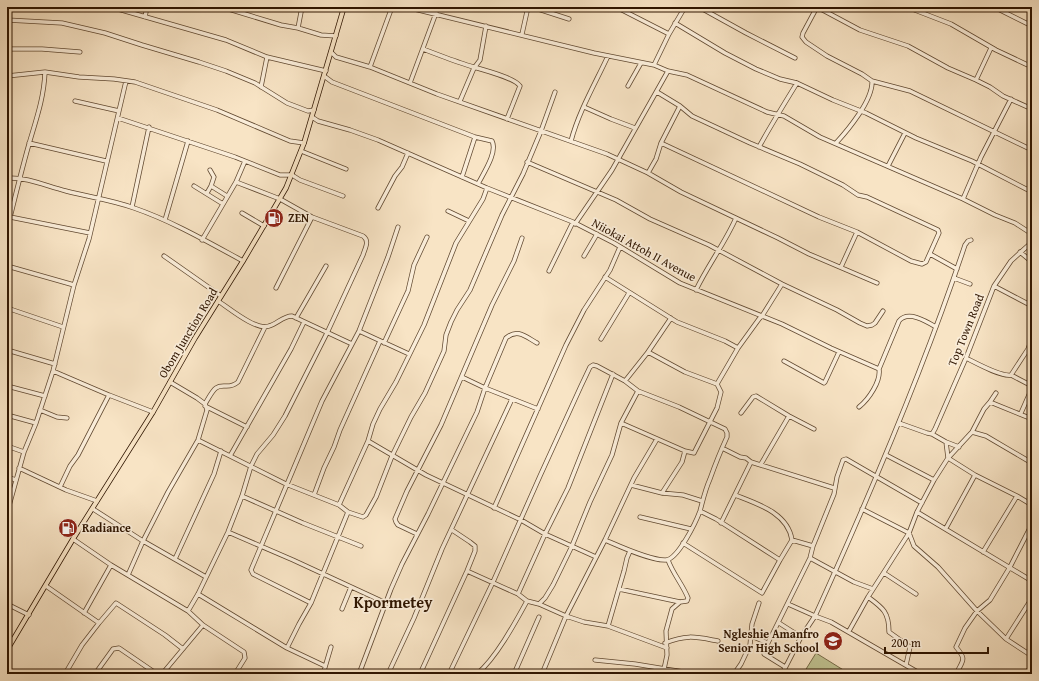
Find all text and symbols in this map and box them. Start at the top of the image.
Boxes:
fuel station icon: ZEN [263,207,285,229]
place label: ZEN [288,209,309,226]
street label: Niiokai Attoh II Avenue [589,214,700,285]
street label: Obom Junction Road [154,284,222,381]
street label: Top Town Road [943,291,988,369]
fuel station icon: Radiance [57,517,79,539]
place label: Radiance [82,519,131,536]
district label: Kpormetey [354,590,433,614]
place label: Ngleshie Amanfro Senior High School [718,625,820,656]
scale bar [885,629,988,655]
school or university icon: Ngleshie Amanfro Senior High School [822,630,844,652]
text: 200 m [891,634,921,651]

